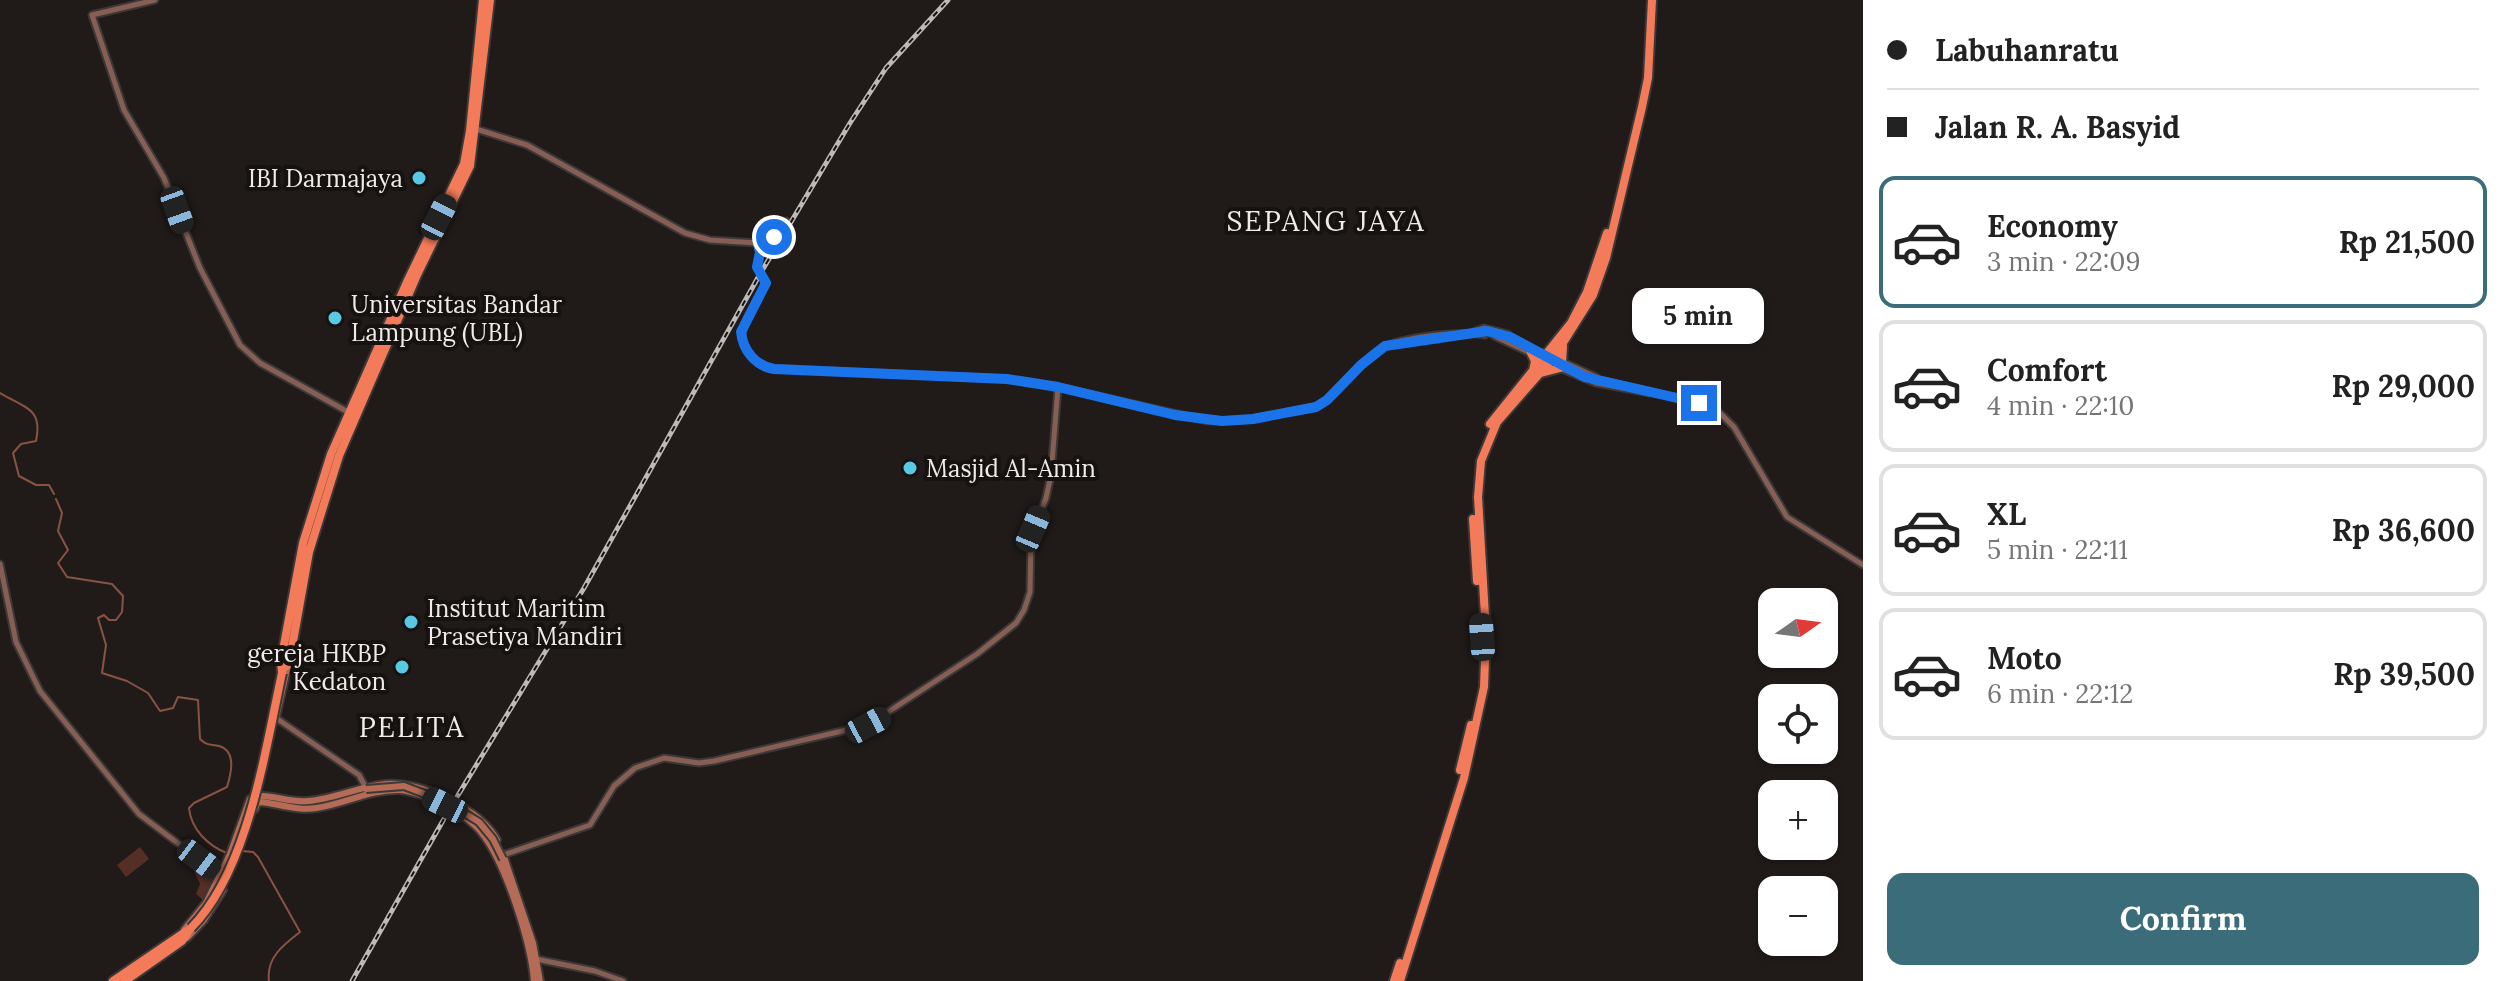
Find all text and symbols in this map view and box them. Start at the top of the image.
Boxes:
text: Labuhanratu [1935,31,2119,69]
text: Jalan R. A. Basyid [1935,108,2180,146]
place label: IBI Darmajaya [248,163,403,194]
marker: IBI Darmajaya [410,169,428,187]
car [158,183,196,237]
car [417,190,461,244]
district label: SEPANG JAYA [1226,203,1426,239]
icon: car [1891,206,1963,278]
text: Economy [1987,207,2118,245]
route start [756,219,792,255]
text: Rp 21,500 [2339,223,2475,261]
text: 3 min · 22:09 [1987,245,2140,278]
callout: 5 min [1633,287,1765,343]
place label: Universitas Bandar Lampung (UBL) [351,289,563,348]
text: 5 min [1663,299,1733,332]
marker: Universitas Bandar Lampung (UBL) [326,309,344,327]
icon: car [1891,350,1963,422]
text: Comfort [1987,351,2107,389]
text: Rp 29,000 [2332,367,2475,405]
route end [1681,385,1717,421]
text: 4 min · 22:10 [1987,389,2134,422]
place label: Masjid Al-Amin [926,453,1096,484]
marker: Masjid Al-Amin [901,459,919,477]
icon: car [1891,494,1963,566]
text: XL [1987,495,2026,533]
car [1013,502,1053,556]
text: Rp 36,600 [2332,511,2475,549]
text: 5 min · 22:11 [1987,533,2128,566]
north arrow [1758,588,1838,668]
map controls [1758,588,1838,956]
place label: Institut Maritim Prasetiya Mandiri [427,593,623,652]
car [1468,612,1496,662]
marker: Institut Maritim Prasetiya Mandiri [402,613,420,631]
place label: gereja HKBP Kedaton [247,638,386,697]
icon: car [1891,638,1963,710]
text: Moto [1987,639,2062,677]
text: Rp 39,500 [2333,655,2475,693]
marker: gereja HKBP Kedaton [393,658,411,676]
text: 6 min · 22:12 [1987,677,2133,710]
button: locate [1758,684,1838,764]
car [841,703,895,747]
district label: PELITA [359,709,465,745]
button: + [1758,780,1838,860]
car [418,784,472,826]
car [173,835,225,883]
button: Confirm [1887,873,2479,965]
button: − [1758,876,1838,956]

